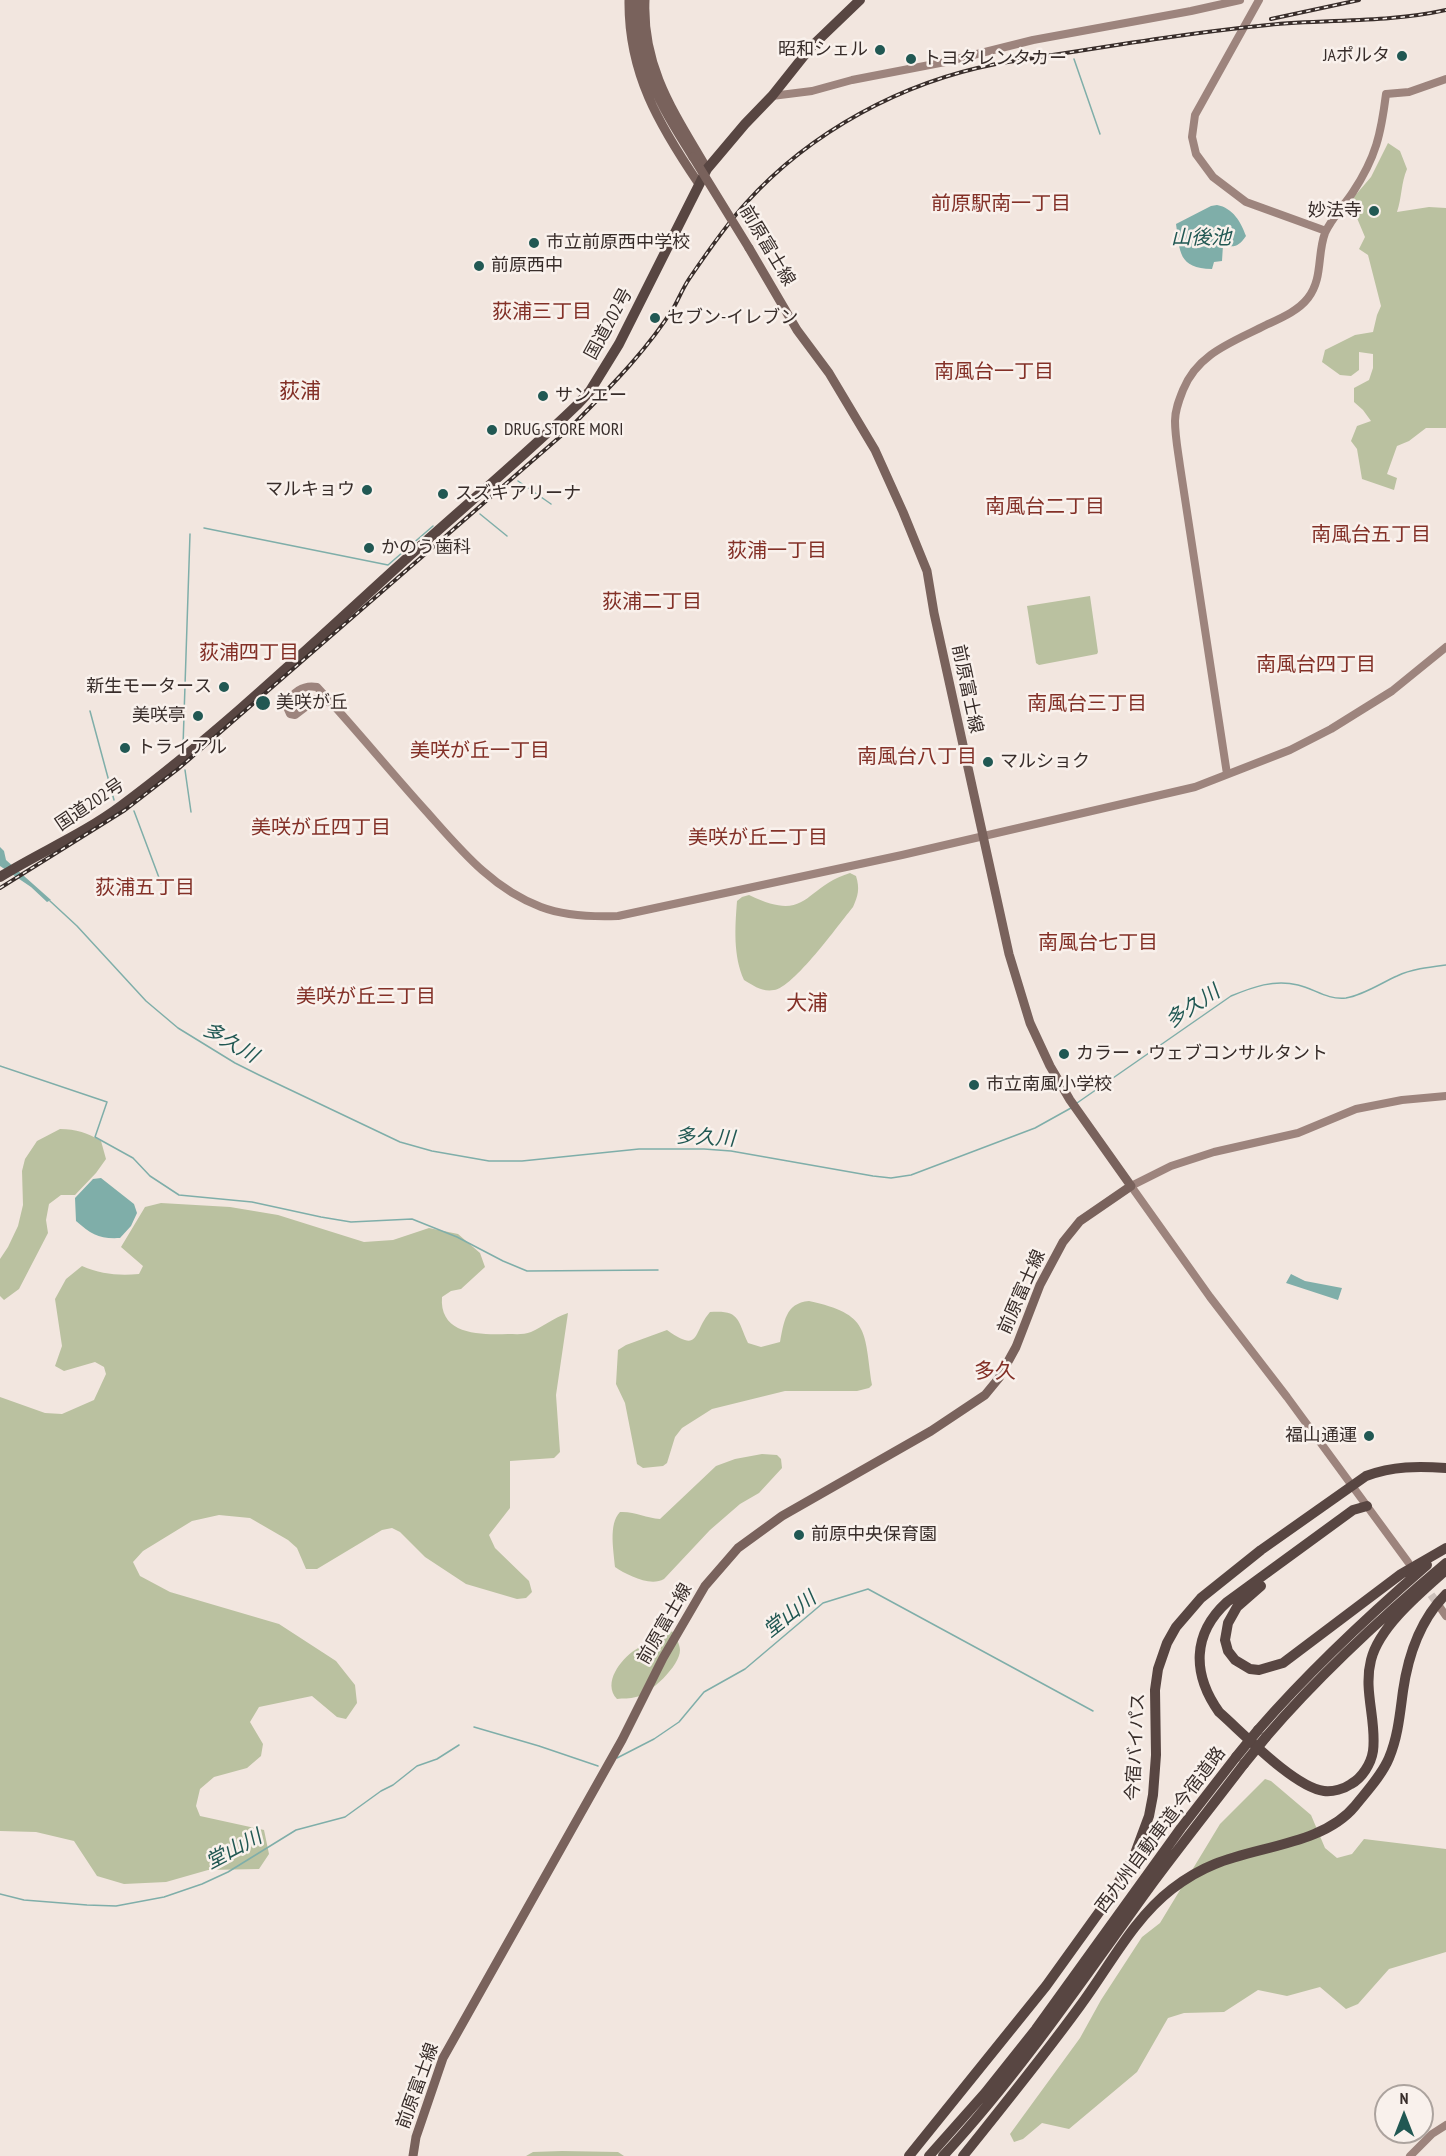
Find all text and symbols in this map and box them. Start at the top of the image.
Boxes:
place label: 昭和シェル [778,39,868,61]
marker: 昭和シェル [873,43,887,57]
place label: JAポルタ [1323,45,1390,67]
place label: トヨタレンタカー [923,48,1067,70]
marker: JAポルタ [1395,49,1409,63]
marker: トヨタレンタカー [904,52,918,66]
district label: 前原駅南一丁目 [931,192,1071,216]
place label: 妙法寺 [1308,200,1362,222]
street label: 前原富士線 [735,202,799,290]
marker: 妙法寺 [1367,204,1381,218]
water label: 山後池 [1171,226,1231,250]
place label: 市立前原西中学校 [546,232,690,254]
marker: 市立前原西中学校 [527,236,541,250]
place label: 前原西中 [491,255,563,277]
marker: 前原西中 [472,259,486,273]
street label: 国道202号 [581,285,637,363]
district label: 荻浦三丁目 [492,300,592,324]
place label: セブン-イレブン [667,307,798,329]
marker: セブン-イレブン [648,311,662,325]
district label: 南風台一丁目 [934,360,1054,384]
district label: 荻浦 [279,379,321,405]
place label: サンエー [555,385,627,407]
marker: サンエー [536,389,550,403]
place label: DRUG STORE MORI [504,419,623,441]
marker: DRUG STORE MORI [485,423,499,437]
place label: マルキョウ [265,479,355,501]
marker: マルキョウ [360,483,374,497]
place label: スズキアリーナ [455,483,581,505]
marker: スズキアリーナ [436,487,450,501]
district label: 南風台二丁目 [985,495,1105,519]
district label: 南風台五丁目 [1311,523,1431,547]
place label: かのう歯科 [381,537,471,559]
district label: 荻浦一丁目 [727,539,827,563]
marker: かのう歯科 [362,541,376,555]
district label: 荻浦二丁目 [602,590,702,614]
district label: 荻浦四丁目 [199,641,299,665]
street label: 前原富士線 [947,643,987,735]
district label: 南風台四丁目 [1256,653,1376,677]
place label: 新生モータース [86,676,212,698]
marker: 新生モータース [217,680,231,694]
place label: 美咲が丘 [276,692,348,714]
district label: 南風台三丁目 [1027,692,1147,716]
marker: 美咲が丘 [254,694,272,712]
place label: 美咲亭 [132,705,186,727]
marker: 美咲亭 [191,709,205,723]
place label: トライアル [137,737,227,759]
district label: 美咲が丘一丁目 [410,739,550,763]
marker: トライアル [118,741,132,755]
district label: 南風台八丁目 [857,745,977,769]
place label: マルショク [1000,751,1090,773]
marker: マルショク [981,755,995,769]
street label: 国道202号 [52,774,128,836]
district label: 美咲が丘四丁目 [251,816,391,840]
district label: 美咲が丘二丁目 [688,826,828,850]
district label: 荻浦五丁目 [95,876,195,900]
district label: 南風台七丁目 [1038,931,1158,955]
water label: 多久川 [1161,980,1225,1034]
district label: 美咲が丘三丁目 [296,985,436,1009]
district label: 大浦 [786,991,828,1017]
water label: 多久川 [198,1018,262,1068]
place label: カラー・ウェブコンサルタント [1076,1043,1328,1065]
marker: カラー・ウェブコンサルタント [1057,1047,1071,1061]
place label: 市立南風小学校 [986,1074,1112,1096]
marker: 市立南風小学校 [967,1078,981,1092]
water label: 多久川 [674,1124,736,1152]
street label: 前原富士線 [994,1246,1050,1338]
district label: 多久 [974,1359,1016,1385]
place label: 福山通運 [1285,1425,1357,1447]
marker: 福山通運 [1362,1429,1376,1443]
place label: 前原中央保育園 [811,1524,937,1546]
marker: 前原中央保育園 [792,1528,806,1542]
street label: 前原富士線 [633,1580,697,1668]
water label: 堂山川 [759,1587,821,1643]
street label: 今宿バイパス [1122,1693,1150,1801]
street label: 西九州自動車道;今宿道路 [1092,1743,1230,1917]
water label: 堂山川 [202,1825,266,1875]
street label: 前原富士線 [392,2040,444,2132]
north arrow [1374,2084,1434,2144]
text: N [1400,2088,1408,2108]

